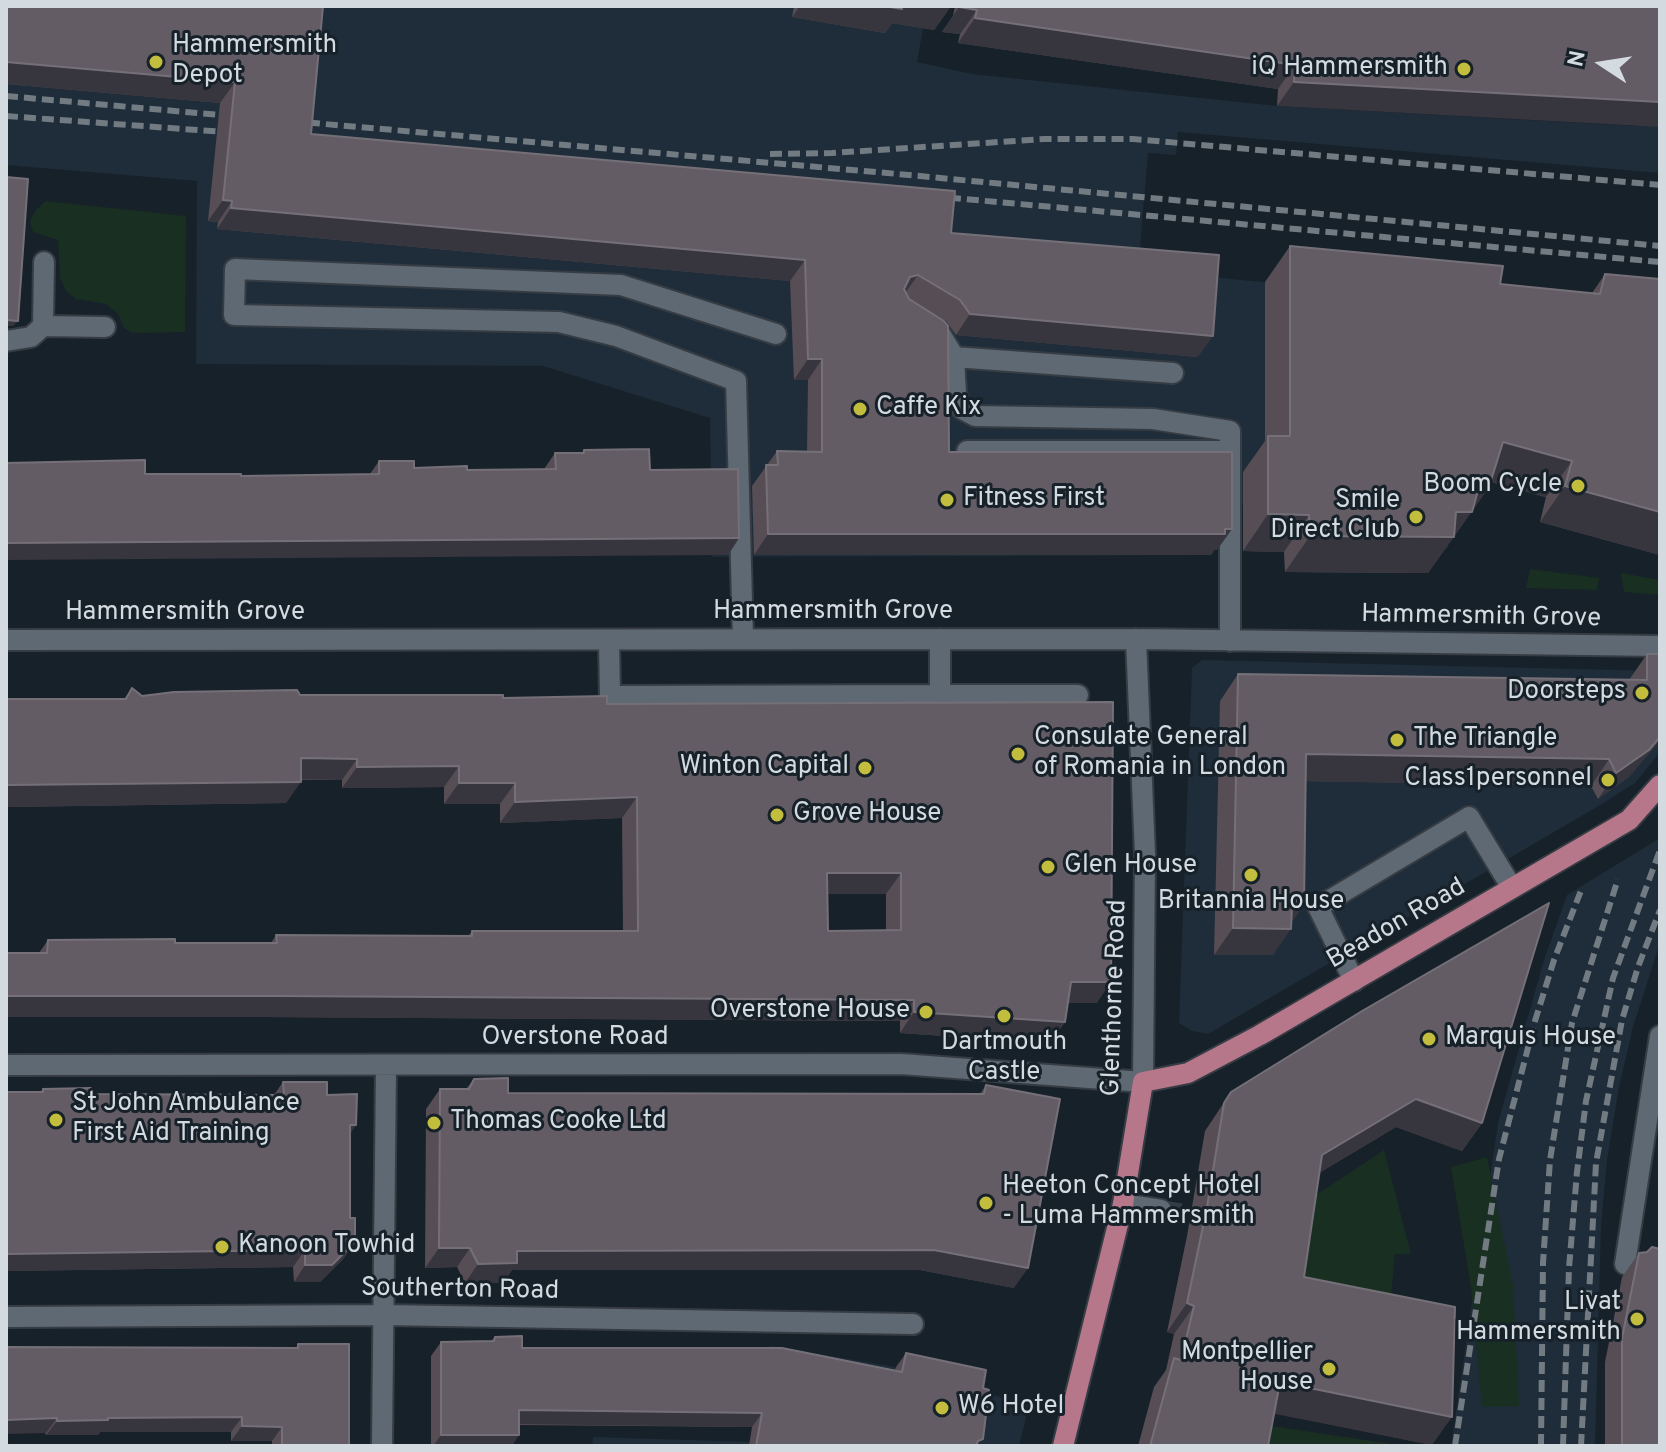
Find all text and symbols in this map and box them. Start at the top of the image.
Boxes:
north arrow [1562,24,1642,104]
place label: Hammersmith Depot [172,31,337,92]
text: N [1563,48,1593,69]
marker: Hammersmith Depot [147,53,165,71]
place label: iQ Hammersmith [1251,53,1448,85]
marker: iQ Hammersmith [1455,60,1473,78]
place label: Caffe Kix [876,393,981,425]
marker: Caffe Kix [851,400,869,418]
place label: Boom Cycle [1423,470,1562,502]
marker: Boom Cycle [1569,477,1587,495]
place label: Fitness First [963,484,1105,516]
place label: Smile Direct Club [1270,486,1400,548]
marker: Fitness First [938,491,956,509]
marker: Smile Direct Club [1407,508,1425,526]
street label: Hammersmith Grove [713,597,953,629]
street label: Hammersmith Grove [65,598,305,630]
street label: Hammersmith Grove [1361,600,1601,636]
place label: Doorsteps [1507,677,1626,709]
marker: Doorsteps [1633,684,1651,702]
place label: Consulate General of Romania in London [1034,723,1286,784]
place label: The Triangle [1413,724,1557,756]
marker: The Triangle [1388,731,1406,749]
marker: Consulate General of Romania in London [1009,745,1027,763]
place label: Winton Capital [679,752,849,784]
marker: Winton Capital [856,759,874,777]
place label: Class1personnel [1404,764,1592,796]
marker: Class1personnel [1599,771,1617,789]
place label: Grove House [793,799,941,831]
marker: Grove House [768,806,786,824]
place label: Glen House [1064,851,1197,883]
marker: Glen House [1039,858,1057,876]
marker: Britannia House [1242,866,1260,884]
street label: Beadon Road [1322,873,1472,977]
place label: Britannia House [1158,887,1344,919]
street label: Glenthorne Road [1097,899,1135,1097]
place label: Overstone House [710,996,910,1028]
marker: Overstone House [917,1003,935,1021]
marker: Dartmouth Castle [995,1007,1013,1025]
street label: Overstone Road [481,1023,669,1055]
place label: Marquis House [1445,1023,1616,1055]
place label: Dartmouth Castle [941,1028,1067,1090]
marker: Marquis House [1420,1030,1438,1048]
place label: St John Ambulance First Aid Training [72,1089,300,1150]
place label: Thomas Cooke Ltd [450,1107,667,1139]
marker: St John Ambulance First Aid Training [47,1111,65,1129]
marker: Thomas Cooke Ltd [425,1114,443,1132]
place label: Heeton Concept Hotel - Luma Hammersmith [1002,1172,1260,1234]
marker: Heeton Concept Hotel - Luma Hammersmith [977,1194,995,1212]
place label: Kanoon Towhid [238,1231,415,1263]
marker: Kanoon Towhid [213,1238,231,1256]
street label: Southerton Road [361,1274,559,1308]
place label: Livat Hammersmith [1456,1288,1621,1350]
marker: Livat Hammersmith [1628,1310,1646,1328]
place label: Montpellier House [1181,1338,1313,1400]
marker: Montpellier House [1320,1360,1338,1378]
place label: W6 Hotel [958,1392,1064,1424]
marker: W6 Hotel [933,1399,951,1417]

